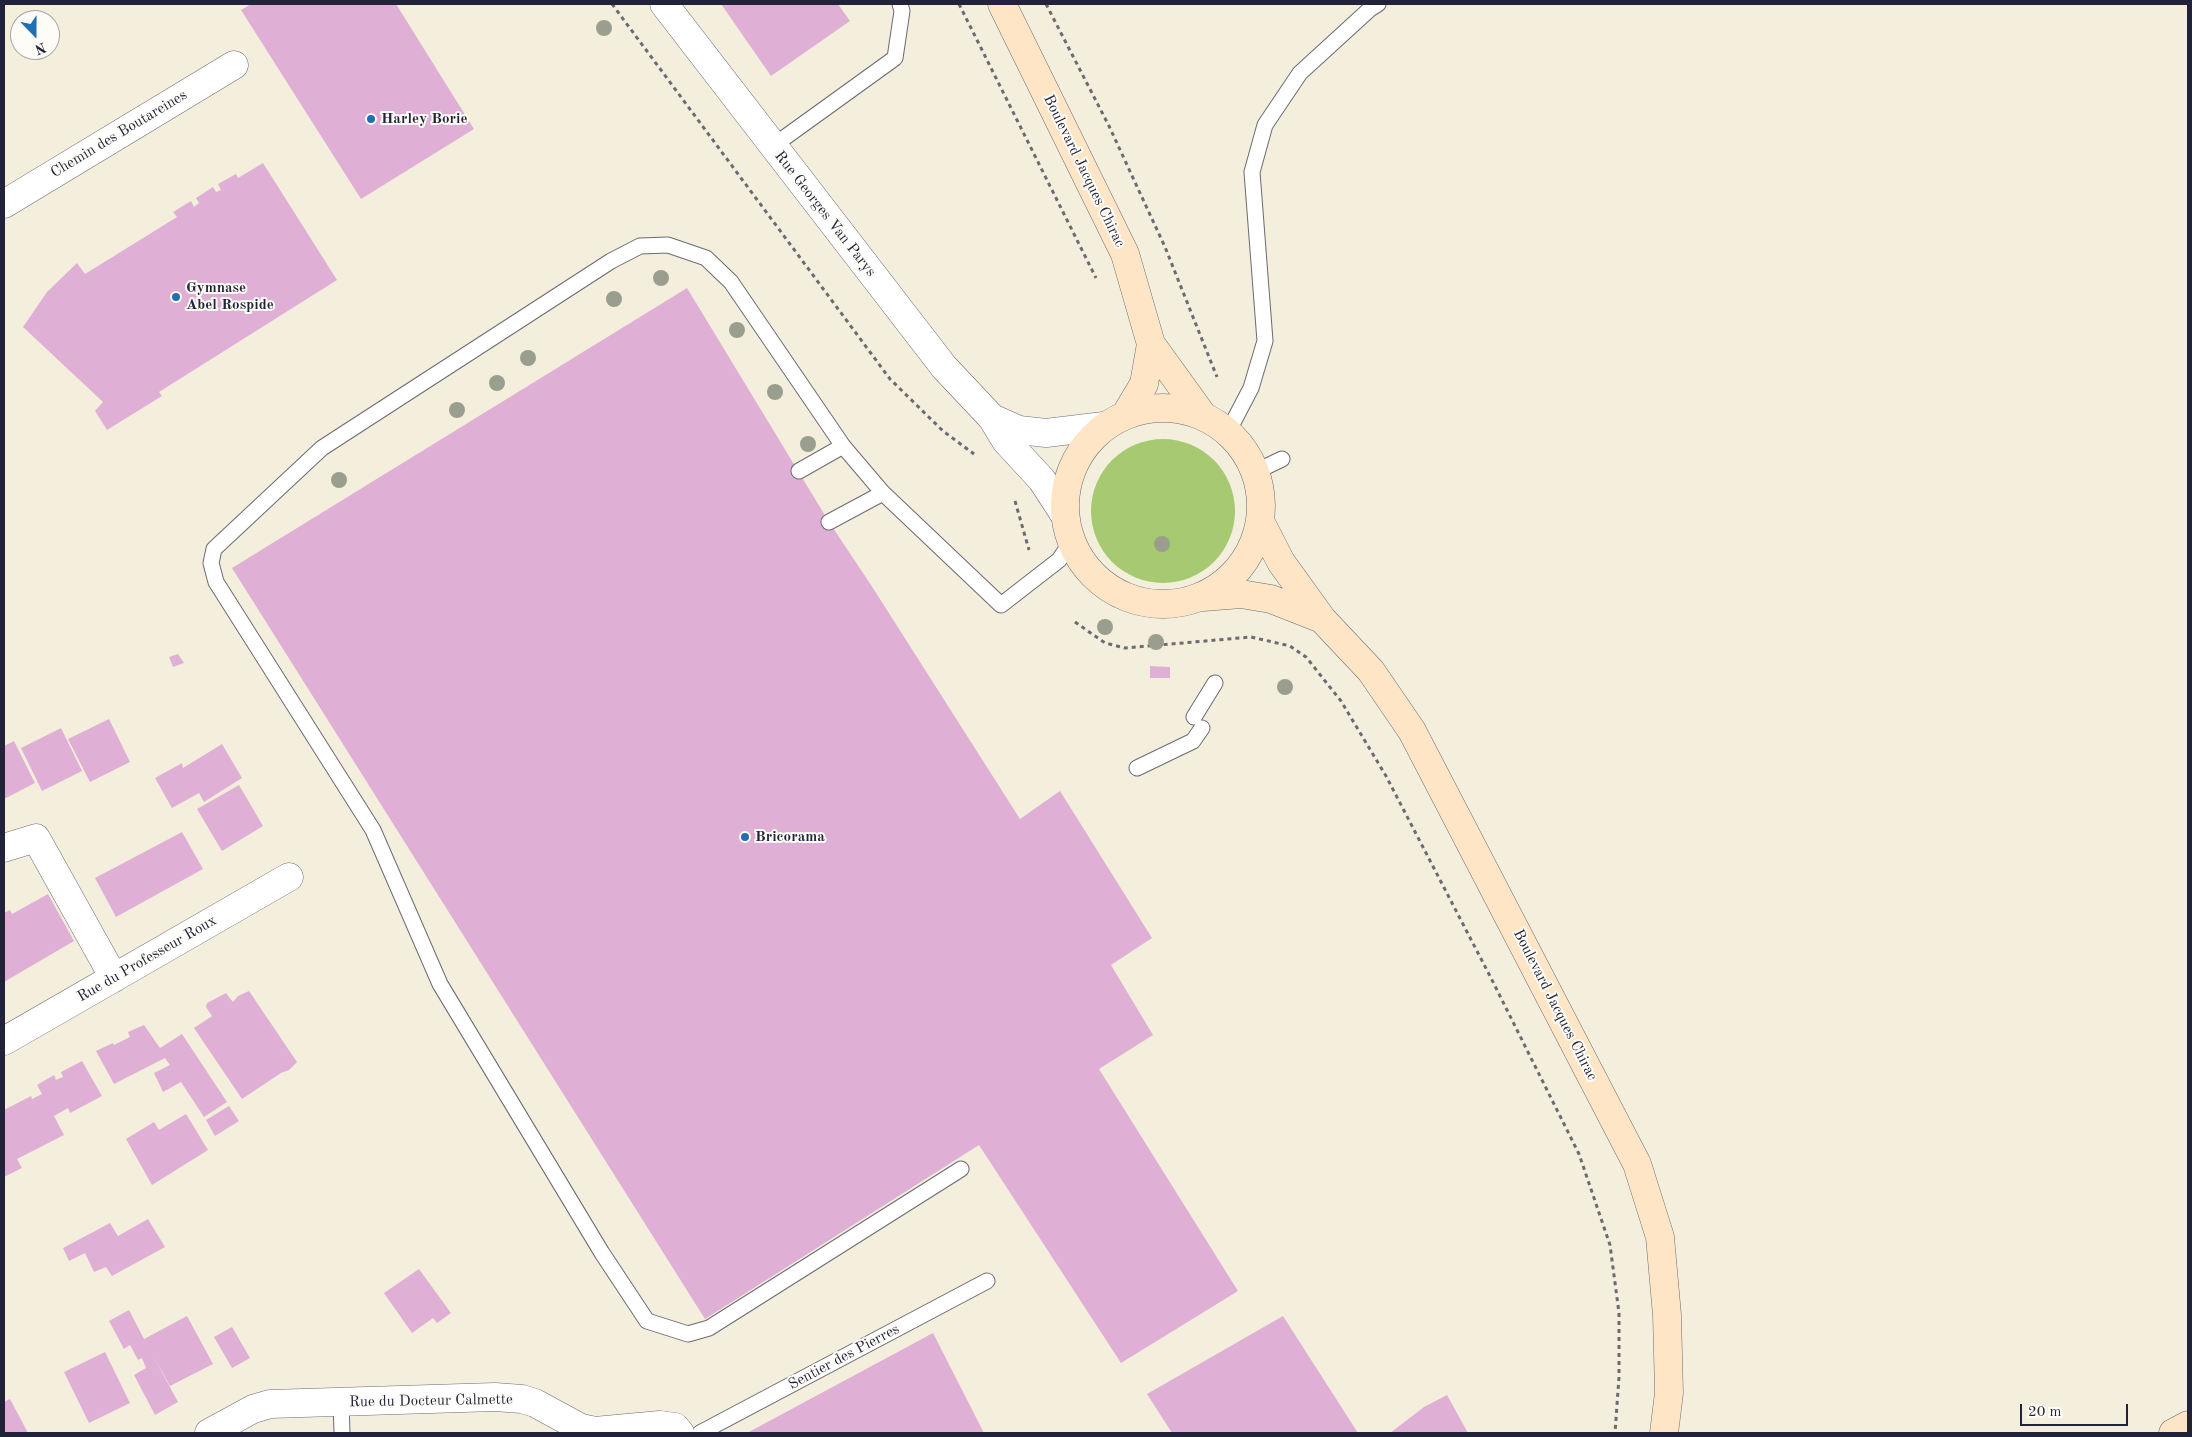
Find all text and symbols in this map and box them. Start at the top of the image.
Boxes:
north arrow [10,10,60,60]
text: N [33,39,48,56]
street label: Chemin des Boutareines [48,86,190,182]
street label: Boulevard Jacques Chirac [1039,92,1129,250]
place label: Harley Borie [381,110,467,128]
marker: Harley Borie [365,113,377,125]
street label: Rue Georges Van Parys [770,148,880,280]
place label: Gymnase Abel Rospide [186,279,274,314]
marker: Gymnase Abel Rospide [170,291,182,303]
place label: Bricorama [755,828,825,846]
marker: Bricorama [739,831,751,843]
street label: Rue du Professeur Roux [74,912,220,1006]
street label: Boulevard Jacques Chirac [1509,926,1601,1084]
street label: Sentier des Pierres [785,1320,903,1394]
street label: Rue du Docteur Calmette [349,1391,513,1411]
scale bar [2022,1394,2130,1426]
text: 20 m [2028,1405,2062,1420]

